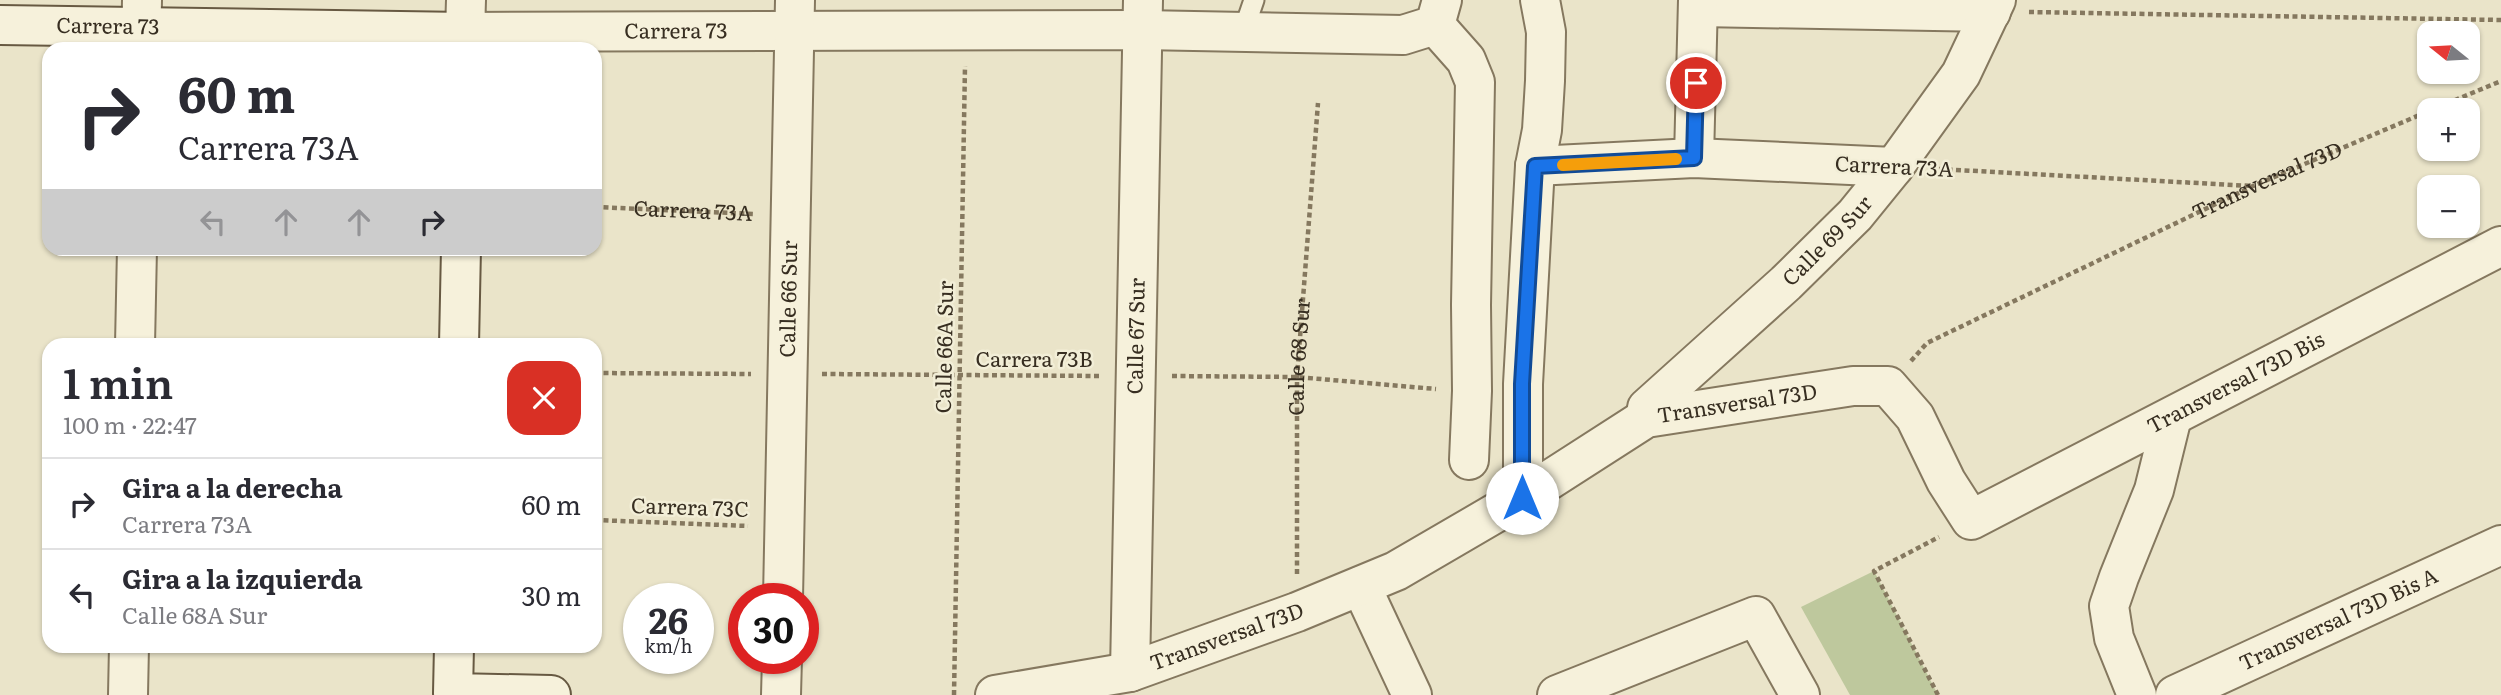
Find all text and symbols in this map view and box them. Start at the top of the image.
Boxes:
street label: Carrera 73 [56,8,160,40]
street label: Carrera 73 [624,13,728,45]
north arrow [2417,21,2480,84]
map controls [2417,21,2480,238]
pin [1666,53,1726,113]
text: 60 m [178,55,295,128]
icon: arrive [1677,64,1715,102]
icon: right [63,70,154,161]
button: + [2417,98,2480,161]
text: Carrera 73A [178,122,359,170]
street label: Transversal 73D [2186,132,2346,226]
street label: Carrera 73A [1834,146,1955,183]
button: − [2417,175,2480,238]
street label: Calle 69 Sur [1774,188,1878,292]
street label: Carrera 73A [633,191,754,227]
icon: left [194,203,232,241]
icon: ahead [267,203,305,241]
icon: ahead [340,203,378,241]
icon: right [413,203,451,241]
street label: Calle 66 Sur [770,240,803,358]
street label: Calle 67 Sur [1117,277,1151,395]
street label: Calle 66A Sur [926,280,959,413]
street label: Calle 68 Sur [1279,297,1316,416]
street label: Transversal 73D Bis [2141,322,2329,440]
street label: Carrera 73B [975,342,1093,373]
text: 1 min [63,350,173,412]
button: close [507,361,581,435]
street label: Transversal 73D [1655,374,1819,429]
text: 100 m · 22:47 [63,407,197,441]
position arrow [1485,461,1559,535]
text: Gira a la derecha [122,467,342,506]
text: 60 m [522,484,581,523]
icon: right [63,485,101,523]
street label: Carrera 73C [631,488,750,523]
text: Carrera 73A [122,506,252,540]
text: Gira a la izquierda [122,558,363,597]
street label: Transversal 73D Bis A [2233,558,2442,677]
text: 30 m [521,575,581,614]
icon: left [63,576,101,614]
speed limit sign: 30 [728,583,819,674]
text: 26 [649,593,688,645]
street label: Transversal 73D [1145,593,1307,677]
text: Calle 68A Sur [122,597,267,631]
text: km/h [645,632,692,659]

